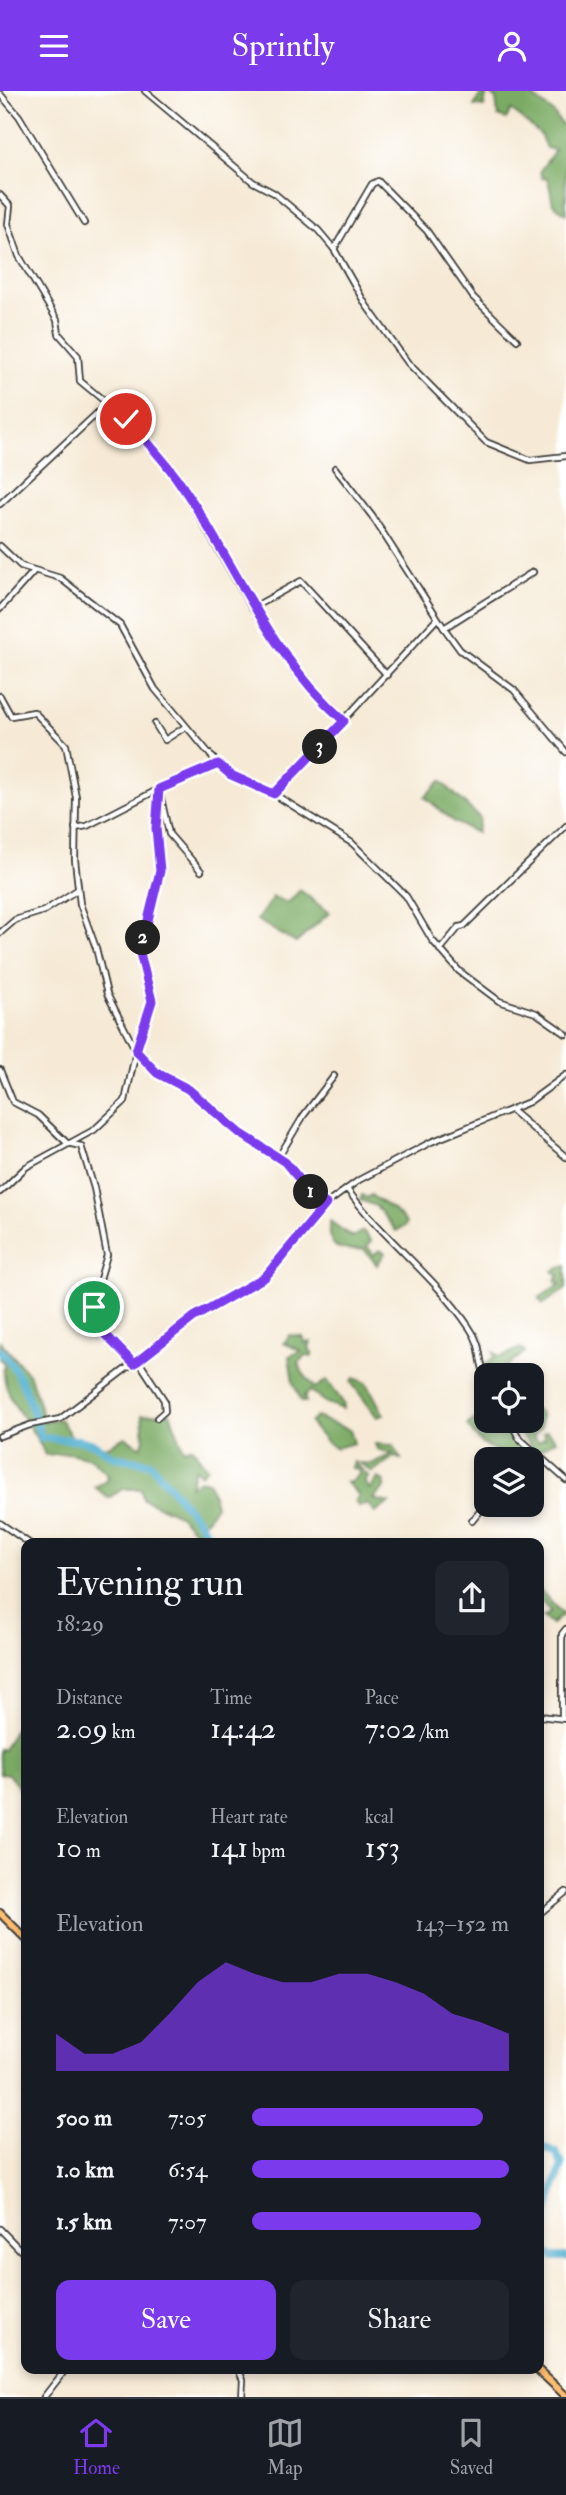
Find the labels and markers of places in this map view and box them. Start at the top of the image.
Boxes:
pin [96,389,156,449]
pin: 3 [302,729,338,765]
pin: 2 [125,921,160,955]
pin: 1 [294,1175,328,1209]
pin [64,1277,124,1337]

